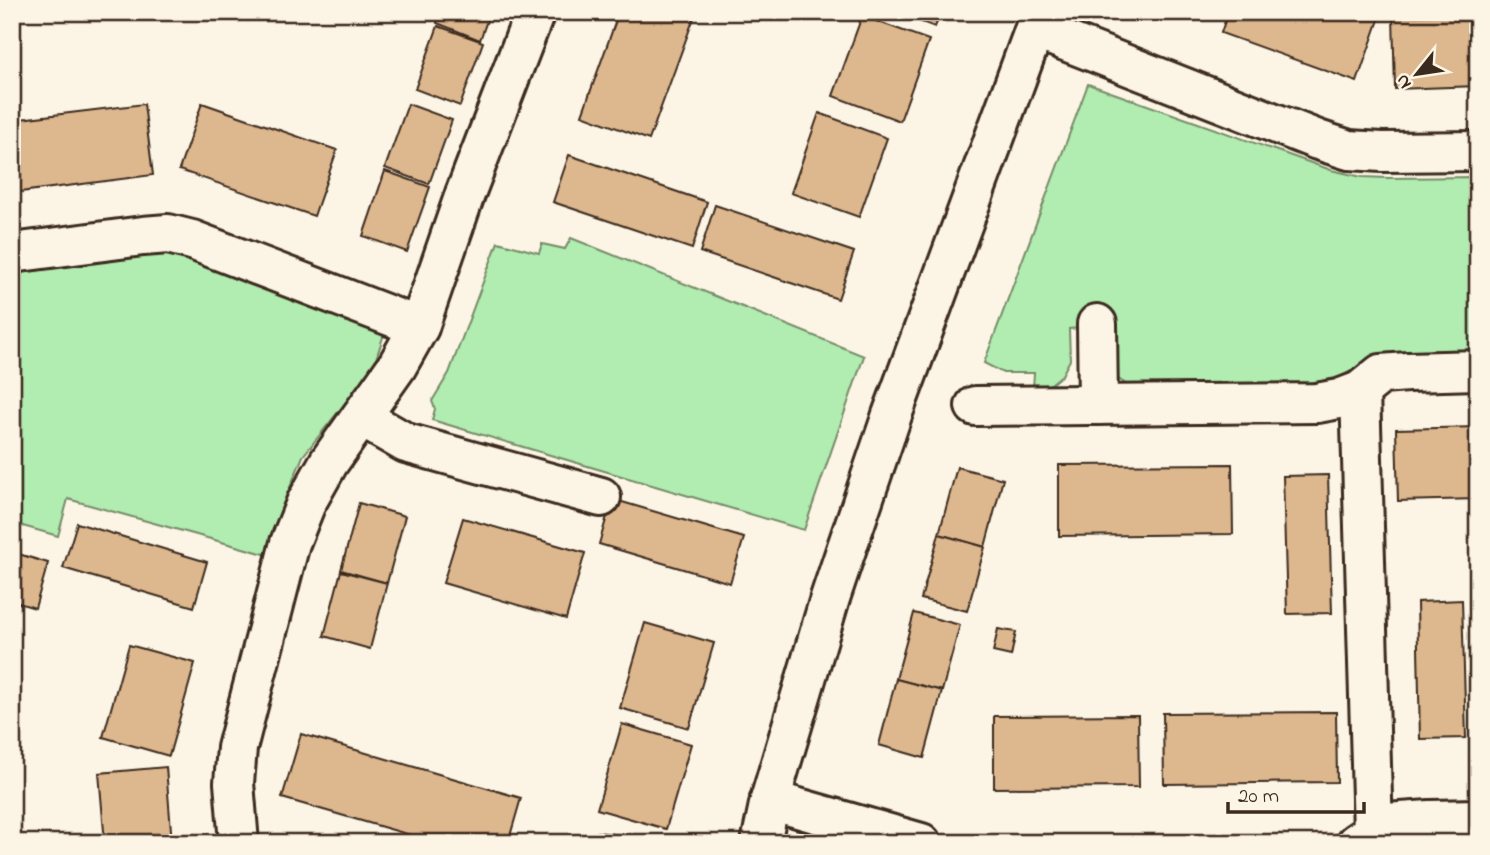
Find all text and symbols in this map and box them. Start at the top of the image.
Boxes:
north arrow [1382,38,1452,108]
text: N [1389,69,1419,94]
scale bar [1228,771,1364,815]
text: 20 m [1238,782,1279,812]

